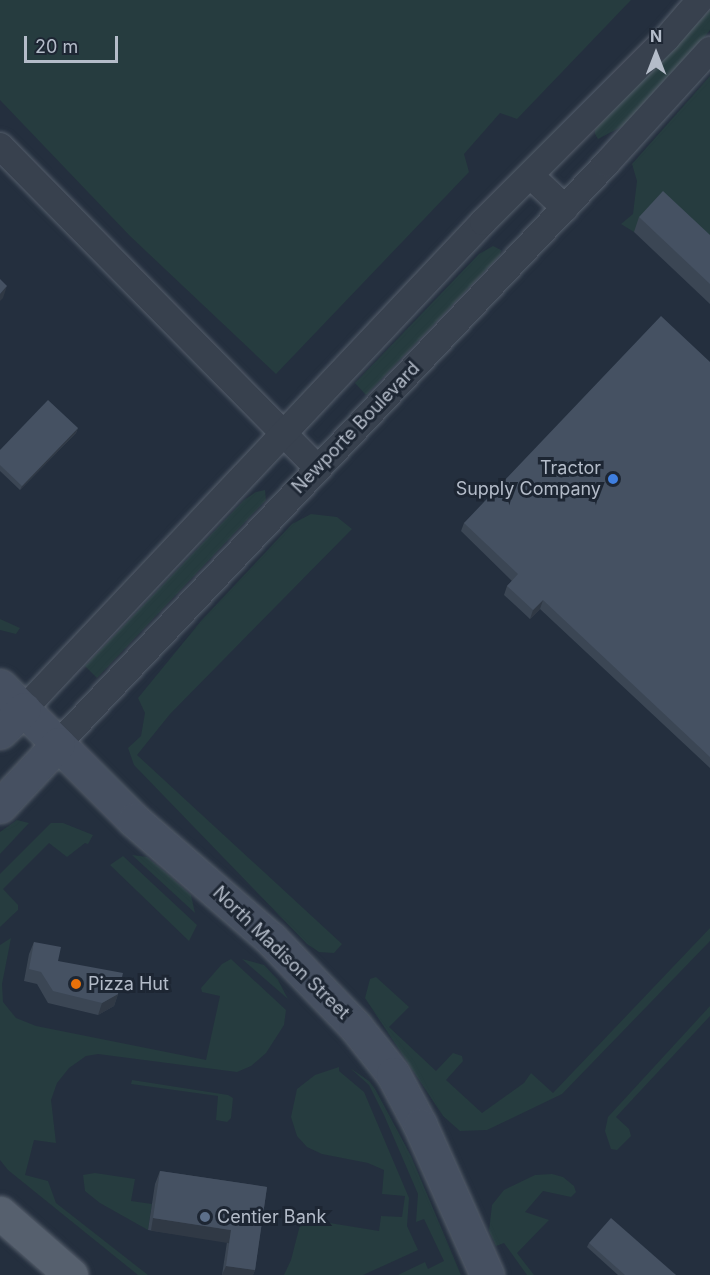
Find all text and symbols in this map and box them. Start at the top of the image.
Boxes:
scale bar [27,24,122,62]
north arrow [626,24,686,84]
text: N [650,26,662,46]
text: 20 m [35,36,78,57]
street label: Newporte Boulevard [288,358,424,498]
place label: Tractor Supply Company [456,458,601,500]
marker: Tractor Supply Company [606,472,620,486]
street label: North Madison Street [208,882,354,1024]
place label: Pizza Hut [88,973,169,995]
marker: Pizza Hut [69,977,83,991]
place label: Centier Bank [217,1206,326,1228]
marker: Centier Bank [198,1210,212,1224]

